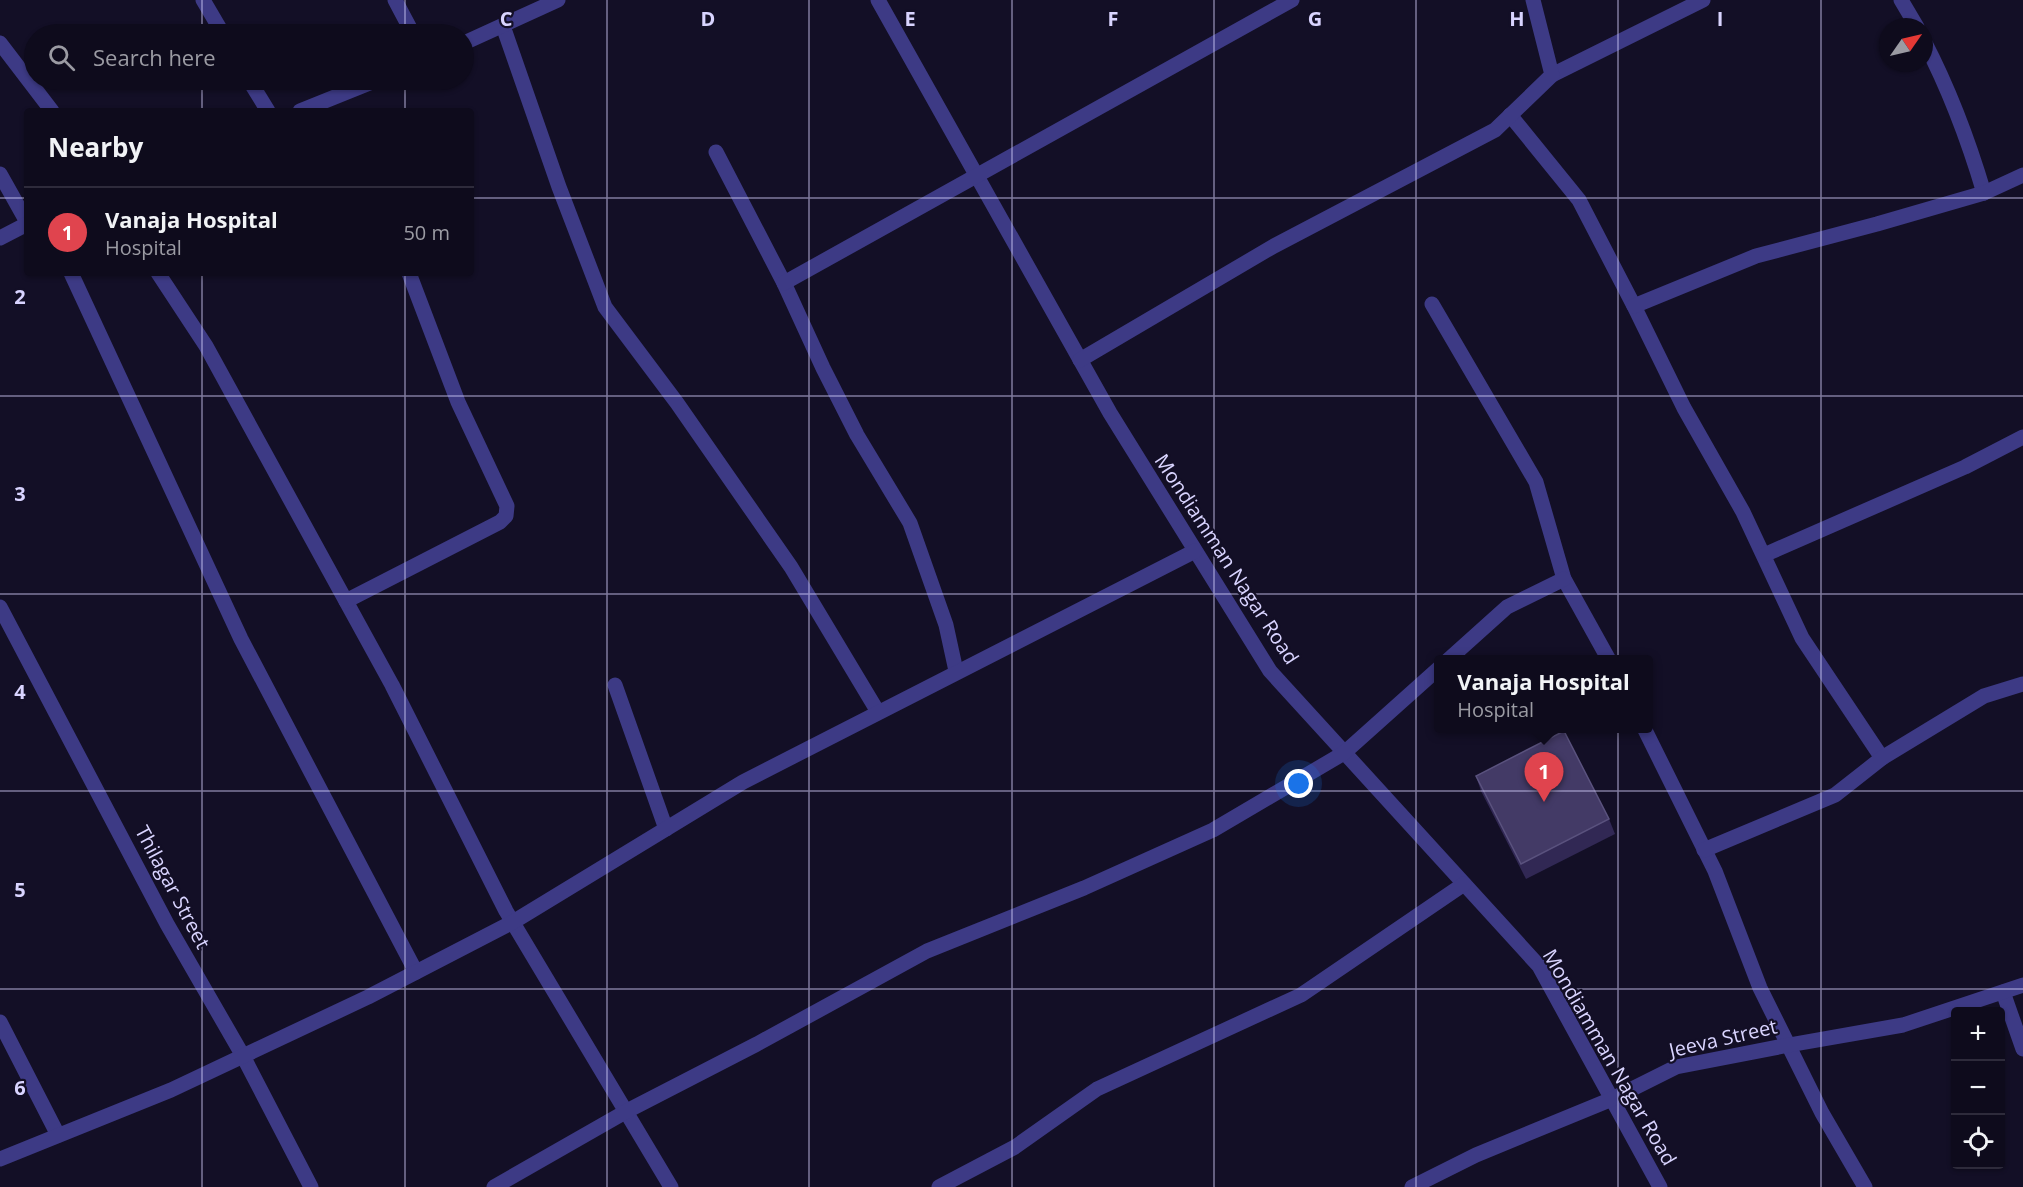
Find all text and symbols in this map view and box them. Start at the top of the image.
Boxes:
text: C [500,5,513,32]
text: D [701,5,715,32]
text: E [904,5,916,32]
text: F [1108,5,1118,32]
text: G [1308,5,1322,32]
text: H [1509,5,1525,32]
text: I [1717,5,1723,32]
north arrow [1879,18,1933,72]
search box [24,24,474,90]
icon: search [45,41,78,74]
text: Search here [93,42,216,72]
text: Nearby [48,129,143,165]
text: Vanaja Hospital [105,204,278,234]
text: 1 [62,219,73,246]
text: 50 m [403,219,450,246]
text: Hospital [105,234,182,261]
text: 2 [14,283,26,310]
street label: Mondiamman Nagar Road [1149,449,1305,669]
text: 3 [14,480,26,507]
popup [1434,655,1653,733]
text: Vanaja Hospital [1457,666,1630,696]
text: 4 [14,678,26,705]
text: Hospital [1457,696,1534,723]
pin: 1 [1524,752,1564,802]
your location [1284,769,1313,798]
street label: Thilagar Street [129,821,217,953]
text: 5 [14,876,26,903]
street label: Mondiamman Nagar Road [1537,944,1683,1170]
map controls [1951,1007,2005,1169]
button: + [1951,1007,2005,1061]
street label: Jeeva Street [1664,1012,1780,1064]
button: − [1951,1061,2005,1115]
text: 6 [14,1074,26,1101]
button: locate [1951,1115,2005,1169]

